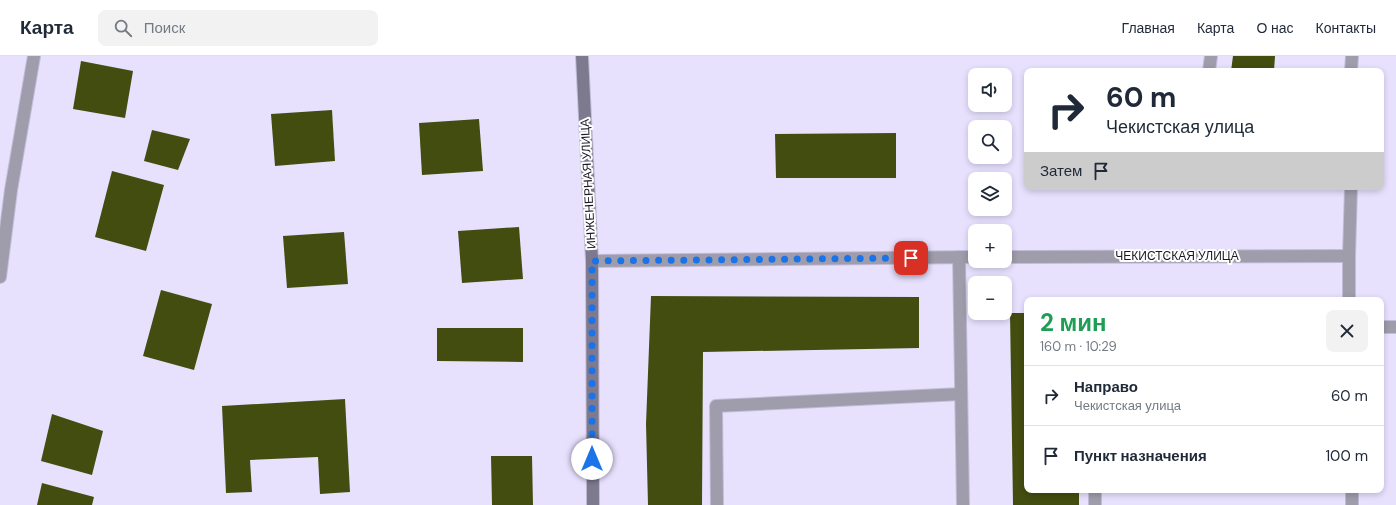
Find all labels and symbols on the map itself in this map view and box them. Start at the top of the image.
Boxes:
street label: ИНЖЕНЕРНАЯ УЛИЦА [577,119,599,249]
pin [894,241,928,275]
street label: ЧЕКИСТСКАЯ УЛИЦА [1115,248,1239,264]
position arrow [571,438,613,480]

